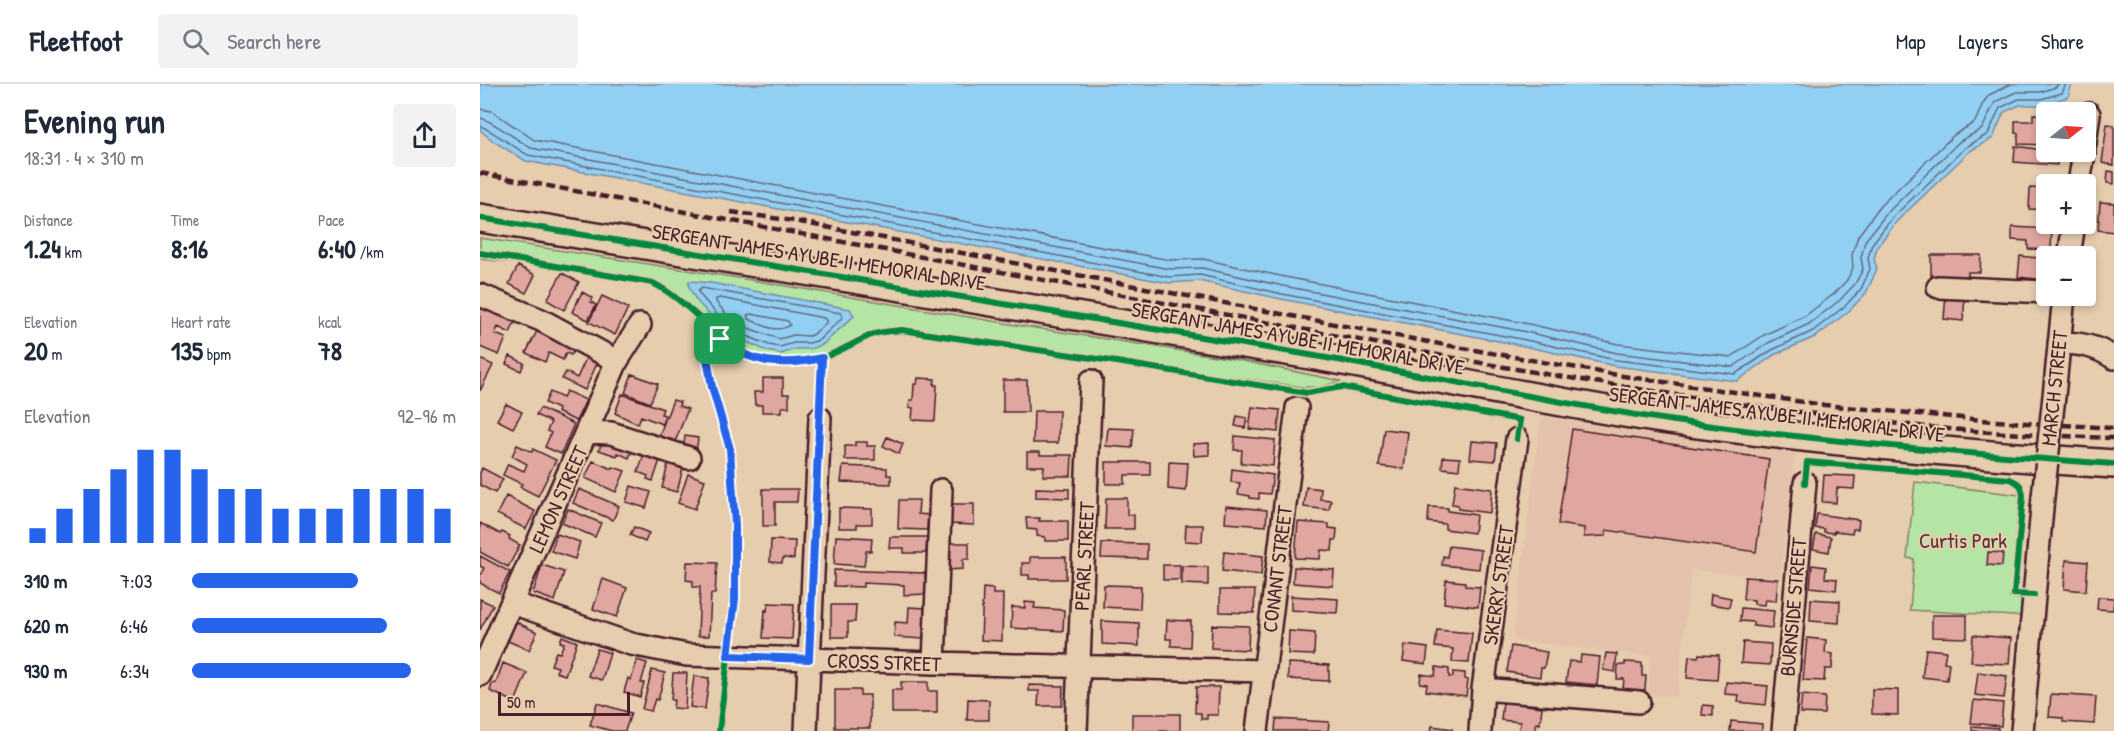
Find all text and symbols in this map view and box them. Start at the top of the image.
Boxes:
search box [158,14,578,68]
text: Fleetfoot [30,22,122,60]
icon: search [179,25,212,58]
text: Search here [227,26,321,56]
text: Map [1896,27,1925,56]
text: Layers [1958,27,2008,56]
text: Share [2041,27,2084,56]
text: Evening run [24,99,165,143]
north arrow [2036,102,2096,162]
map controls [2036,102,2096,306]
button: share [393,104,456,167]
text: 18:31 · 4 × 310 m [24,144,144,171]
button: + [2036,174,2096,234]
text: Distance [24,209,73,231]
text: Time [171,209,199,231]
text: Pace [318,209,345,231]
street label: SERGEANT JAMES AYUBE II MEMORIAL DRIVE [650,216,988,298]
text: 1.24 [24,231,61,266]
text: 8:16 [171,231,208,266]
text: 6:40 [318,231,356,266]
text: km [61,241,82,263]
text: /km [356,241,384,263]
button: − [2036,246,2096,306]
street label: SERGEANT JAMES AYUBE II MEMORIAL DRIVE [1129,294,1467,382]
text: Elevation [24,311,77,333]
text: Heart rate [171,311,231,333]
text: kcal [318,311,341,333]
pin [694,313,745,364]
icon: arrive [703,322,736,355]
street label: MARCH STREET [2034,328,2075,447]
text: 20 [24,333,48,368]
text: 135 [171,333,203,368]
text: 78 [318,333,342,368]
text: m [48,343,62,365]
text: bpm [203,343,231,365]
street label: SERGEANT JAMES AYUBE II MEMORIAL DRIVE [1608,379,1946,449]
text: Elevation [24,402,90,429]
text: 92–96 m [397,402,456,429]
street label: LEMON STREET [521,440,595,557]
street label: PEARL STREET [1067,500,1101,611]
street label: CONANT STREET [1255,503,1299,634]
street label: SKERRY STREET [1475,522,1521,647]
park label: Curtis Park [1919,526,2007,555]
street label: BURNSIDE STREET [1772,535,1814,677]
text: 310 m [24,567,67,594]
text: 7:03 [120,567,152,594]
text: 620 m [24,612,69,639]
text: 6:46 [120,612,148,639]
street label: CROSS STREET [826,646,943,679]
text: 930 m [24,657,67,684]
text: 6:34 [120,657,149,684]
scale bar [498,689,630,716]
text: 50 m [507,691,536,713]

